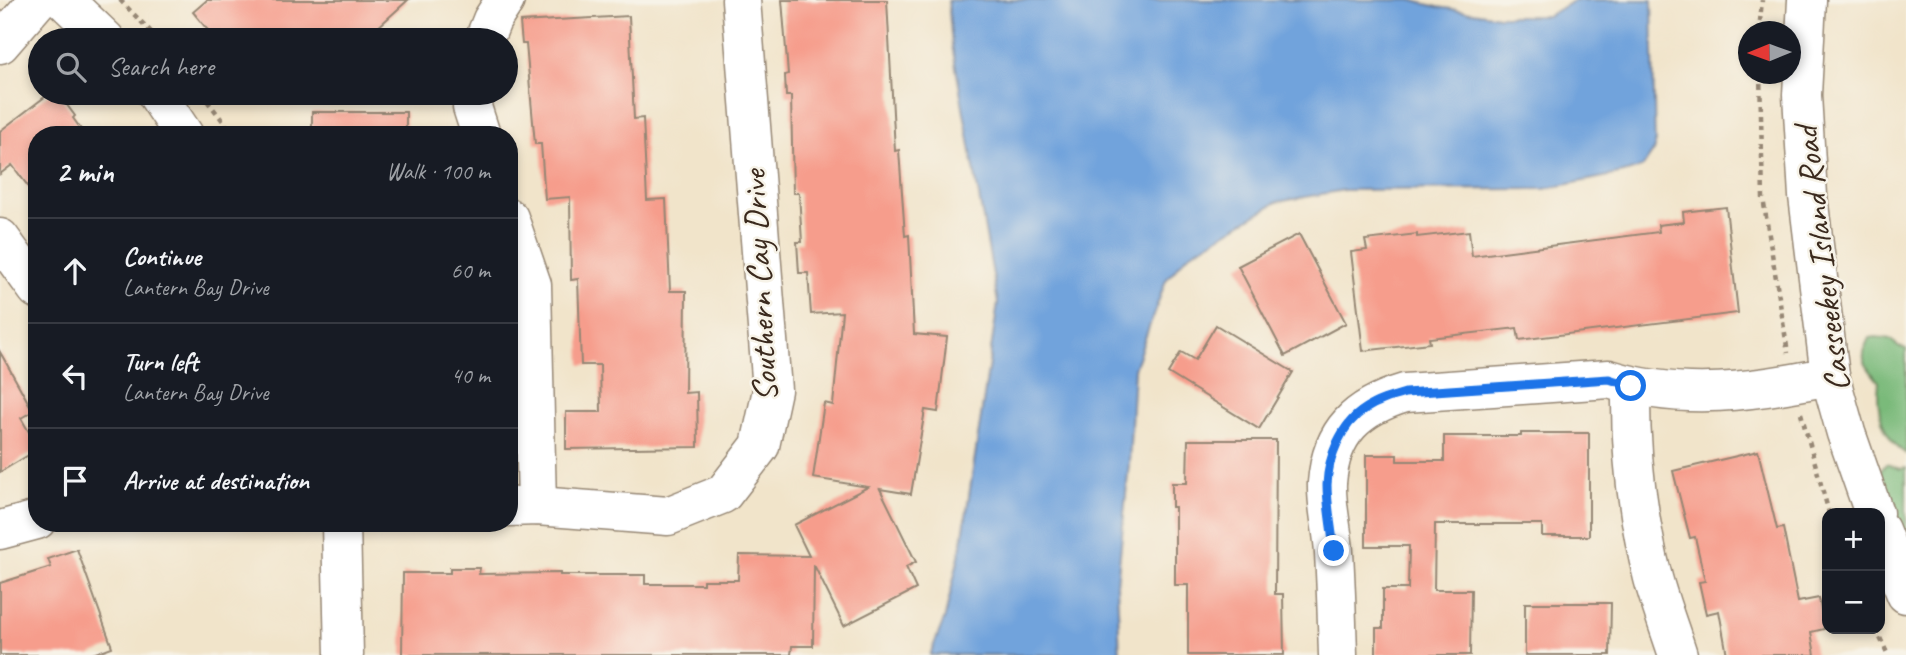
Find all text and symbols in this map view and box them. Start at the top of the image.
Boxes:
north arrow [1738,21,1801,84]
search box [28,28,518,105]
icon: search [52,48,90,86]
text: Search here [108,50,214,83]
street label: Casseekey Island Road [1782,119,1860,394]
text: 2 min [56,153,113,191]
text: Walk · 100 m [386,157,490,186]
street label: Southern Cay Drive [731,166,788,403]
text: Continue [123,240,201,273]
icon: ahead [56,252,94,290]
text: 60 m [451,256,490,285]
text: Lantern Bay Drive [123,273,268,302]
text: Turn left [123,345,198,378]
icon: left [56,357,94,395]
text: 40 m [451,361,490,390]
route start [1615,370,1646,401]
text: Lantern Bay Drive [123,378,268,407]
icon: arrive [56,462,94,500]
text: Arrive at destination [123,464,309,497]
map controls [1822,508,1885,634]
button: + [1822,508,1885,571]
route end [1318,535,1349,566]
button: − [1822,571,1885,634]

